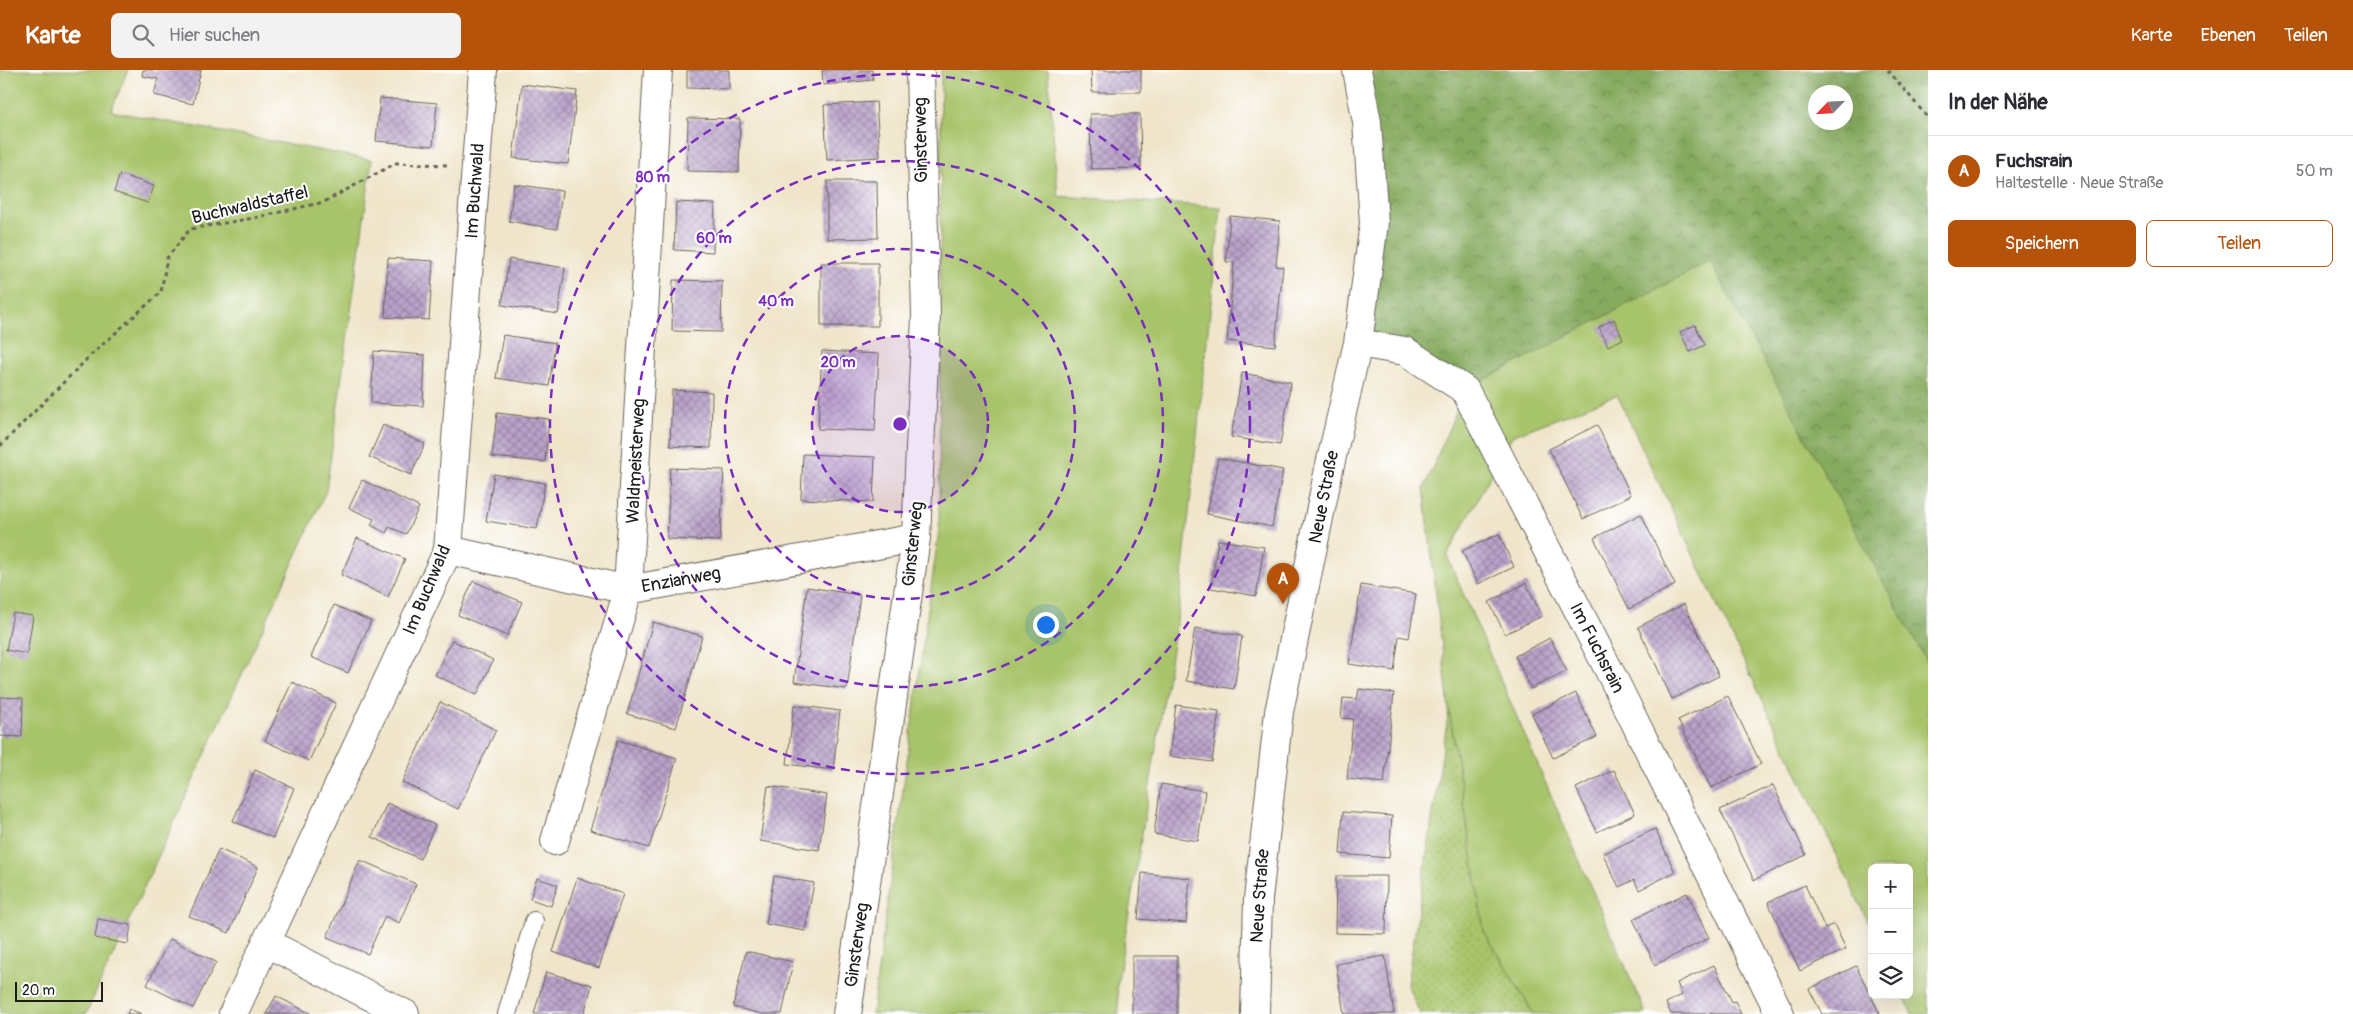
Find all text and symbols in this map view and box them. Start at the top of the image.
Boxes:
search box [111,13,461,58]
text: Karte [25,21,81,50]
icon: search [129,21,157,49]
text: Hier suchen [169,23,260,47]
text: Karte [2131,24,2172,47]
text: Ebenen [2200,24,2256,47]
text: Teilen [2284,24,2328,47]
north arrow [1808,85,1853,130]
text: In der Nähe [1948,89,2048,116]
street label: Ginsterweg [909,97,933,183]
street label: Im Buchwald [460,143,490,239]
text: Fuchsrain [1995,149,2073,173]
text: A [1959,161,1969,181]
text: 50 m [2296,161,2333,181]
text: 80 m [636,168,670,187]
text: Haltestelle · Neue Straße [1995,173,2163,193]
street label: Buchwaldstaffel [189,180,311,230]
button: Speichern [1948,220,2136,267]
button: Teilen [2146,220,2333,267]
text: 60 m [696,229,732,248]
text: 40 m [758,292,794,311]
text: 20 m [820,353,856,372]
street label: Waldmeisterweg [621,398,651,524]
centre of rings [891,415,909,433]
street label: Neue Straße [1304,448,1344,545]
street label: Ginsterweg [897,500,929,588]
street label: Im Buchwald [398,542,456,638]
street label: Enzianweg [639,562,723,598]
pin: A [1267,563,1299,604]
street label: Im Fuchsrain [1564,599,1630,697]
your location [1033,612,1059,638]
street label: Neue Straße [1245,848,1275,944]
map controls [1868,864,1913,999]
button: + [1868,864,1913,909]
street label: Ginsterweg [840,901,874,989]
button: − [1868,909,1913,954]
button: layers [1868,954,1913,999]
scale bar [15,979,102,1002]
text: 20 m [22,982,55,999]

